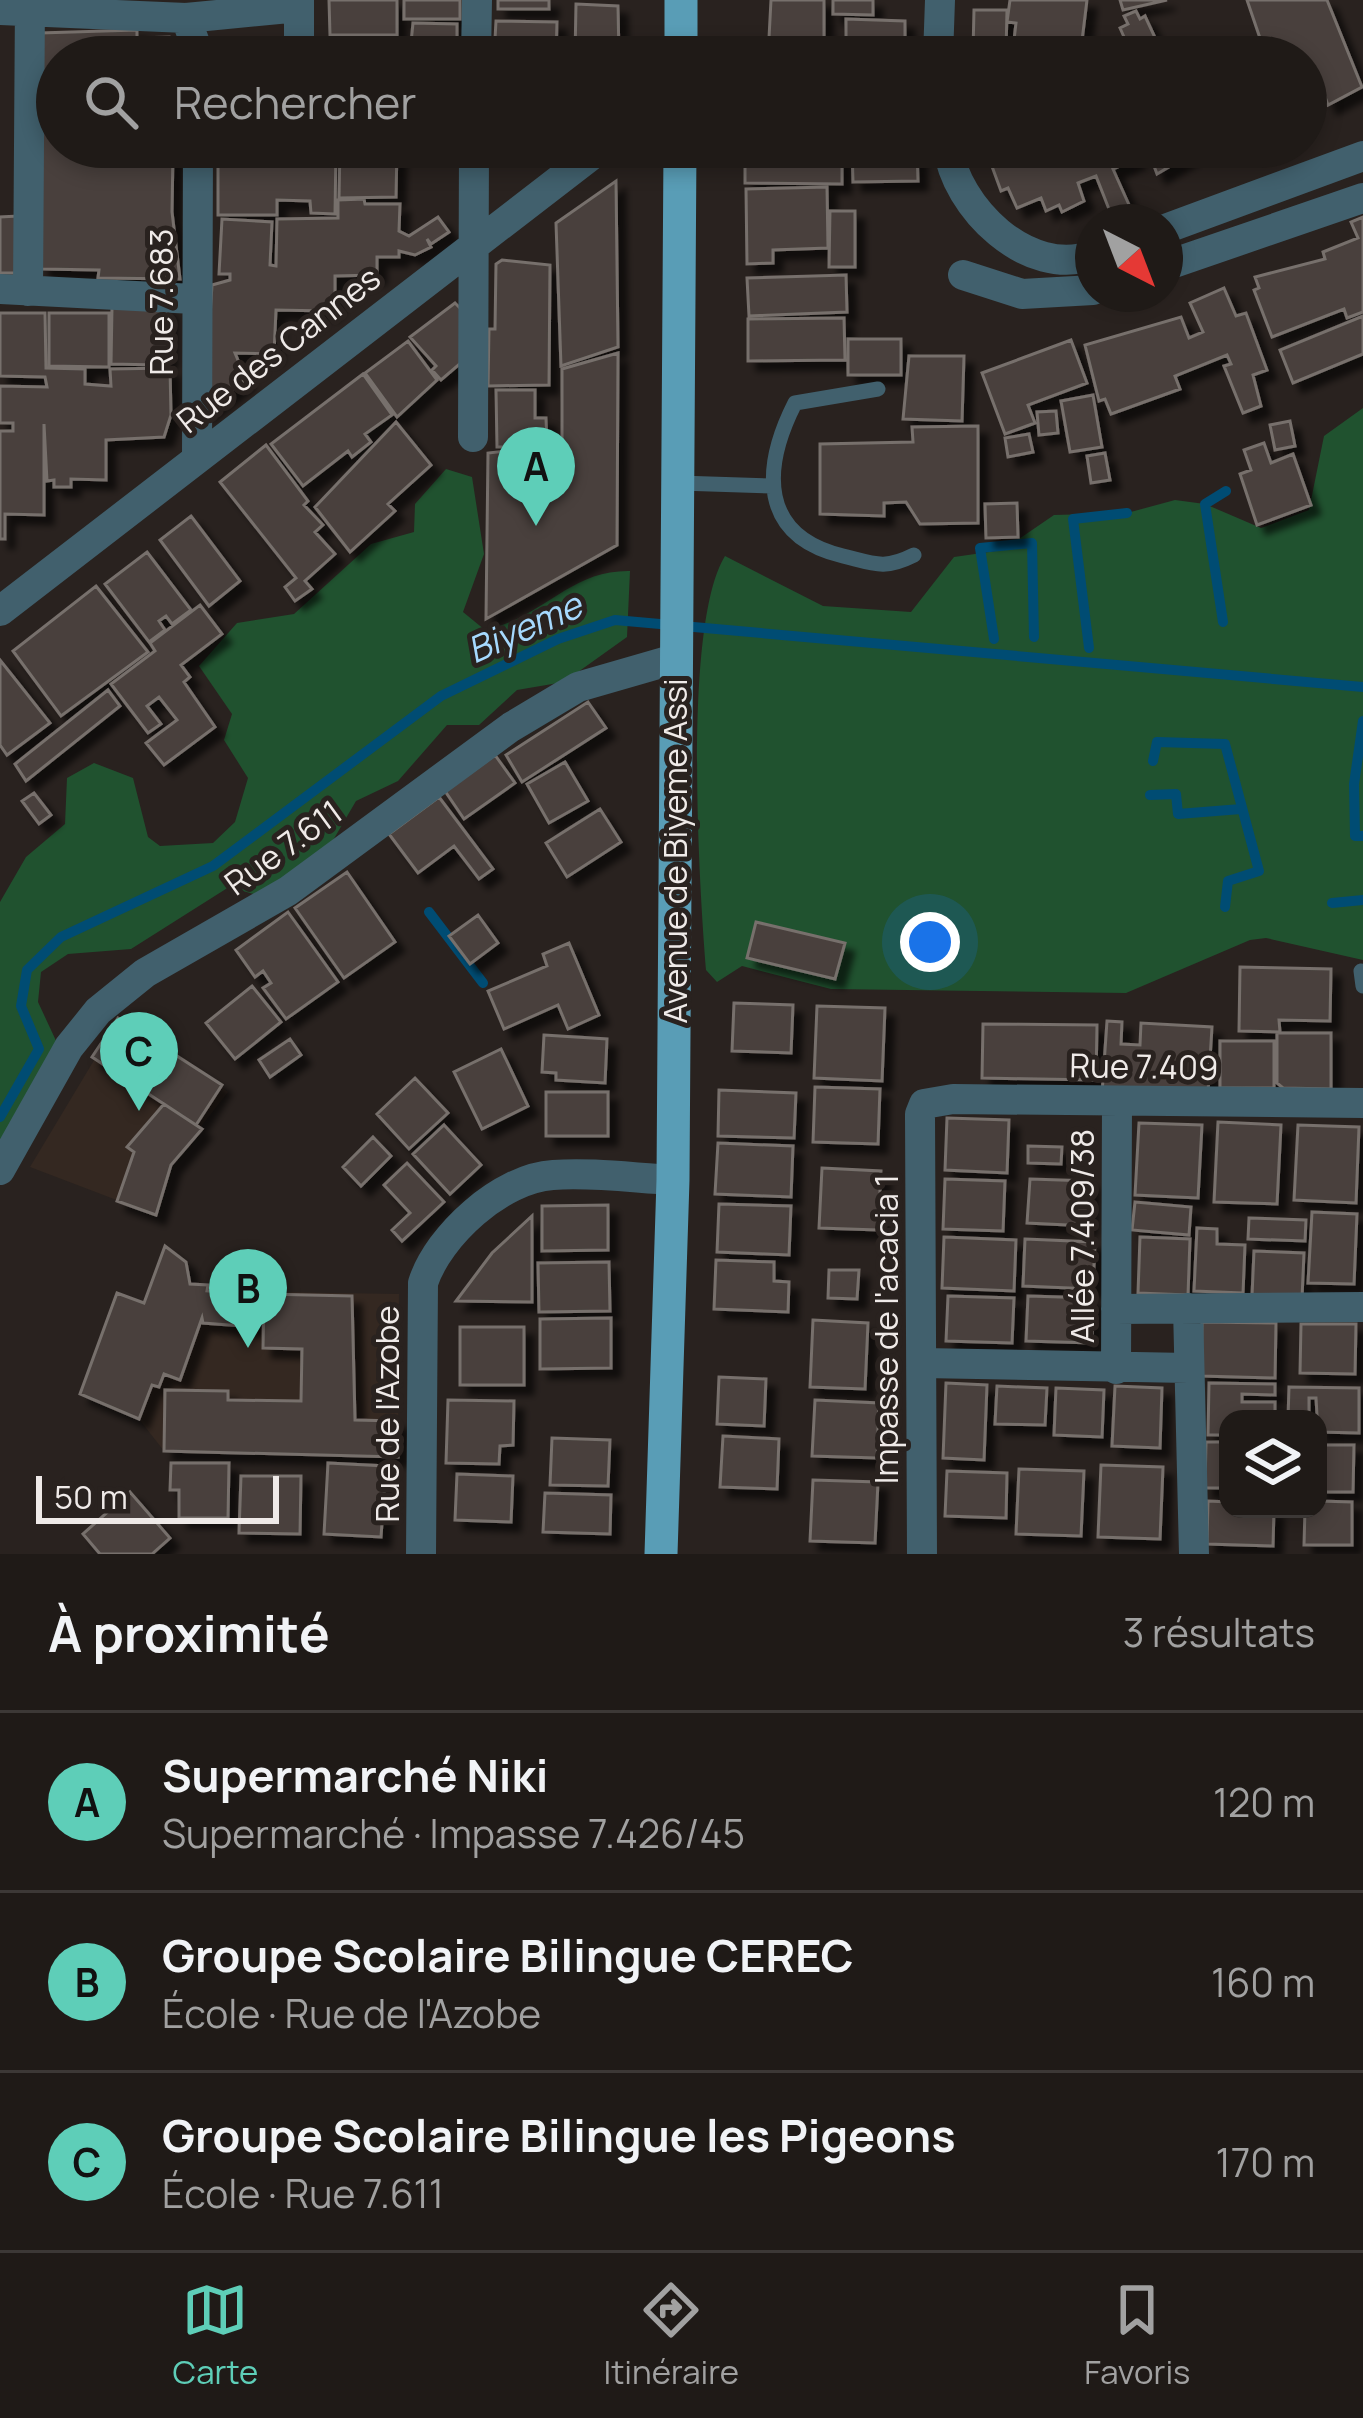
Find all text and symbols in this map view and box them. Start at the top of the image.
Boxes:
search box [36,36,1327,168]
icon: search [78,69,144,135]
text: Rechercher [174,71,417,133]
north arrow [1075,204,1183,312]
street label: Rue 7.683 [138,229,183,375]
street label: Rue des Cannes [167,255,389,443]
pin: A [497,427,575,526]
water label: Biyeme [459,579,591,674]
street label: Avenue de Biyeme Assi [652,678,697,1024]
street label: Rue 7.611 [215,789,351,905]
your location [900,912,960,972]
pin: C [100,1012,178,1111]
street label: Rue 7.409 [1069,1042,1219,1090]
street label: Allée 7.409/38 [1059,1129,1104,1343]
street label: Impasse de l'acacia 1 [863,1174,908,1484]
pin: B [209,1249,287,1348]
street label: Rue de l'Azobe [364,1306,409,1522]
map controls [1219,1410,1327,1518]
button: layers [1219,1410,1327,1518]
scale bar [36,1470,279,1523]
text: 50 m [54,1474,128,1519]
text: À proximité [48,1598,330,1667]
text: 3 résultats [1123,1605,1315,1659]
text: Supermarché Niki [162,1744,548,1806]
text: A [74,1775,100,1829]
text: 120 m [1213,1775,1315,1829]
text: Supermarché · Impasse 7.426/45 [162,1806,745,1860]
text: Groupe Scolaire Bilingue CEREC [162,1924,854,1986]
text: B [75,1955,99,2009]
text: 160 m [1211,1955,1315,2009]
text: École · Rue de l'Azobe [162,1986,541,2040]
text: Groupe Scolaire Bilingue les Pigeons [162,2104,956,2166]
text: C [73,2135,101,2189]
text: 170 m [1216,2135,1315,2189]
text: École · Rue 7.611 [162,2166,444,2220]
tab: Carte [173,2277,258,2394]
tab: Itinéraire [603,2277,739,2394]
tab: Favoris [1084,2277,1190,2394]

